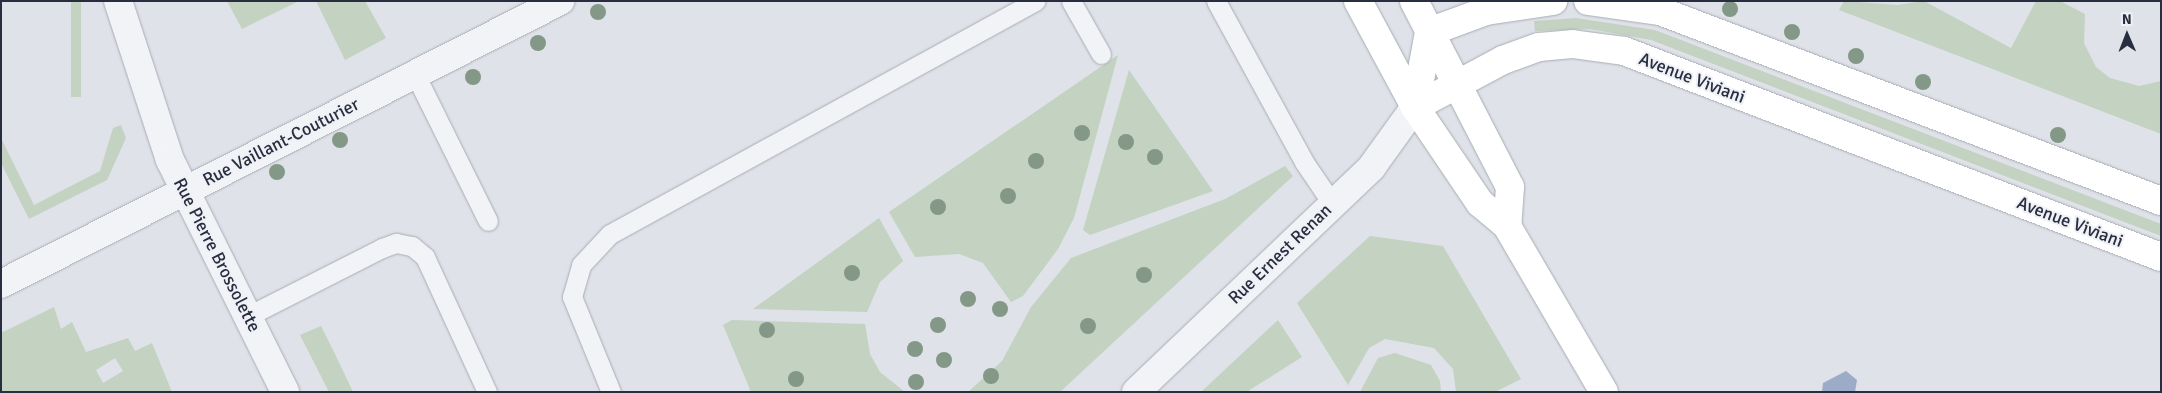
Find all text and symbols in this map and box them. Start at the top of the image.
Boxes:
north arrow [2102,10,2152,60]
text: N [2122,11,2132,28]
street label: Avenue Viviani [1636,48,1748,108]
street label: Rue Vaillant-Couturier [199,93,363,191]
street label: Rue Pierre Brossolette [169,174,265,336]
street label: Avenue Viviani [2014,192,2126,252]
street label: Rue Ernest Renan [1224,199,1336,309]

